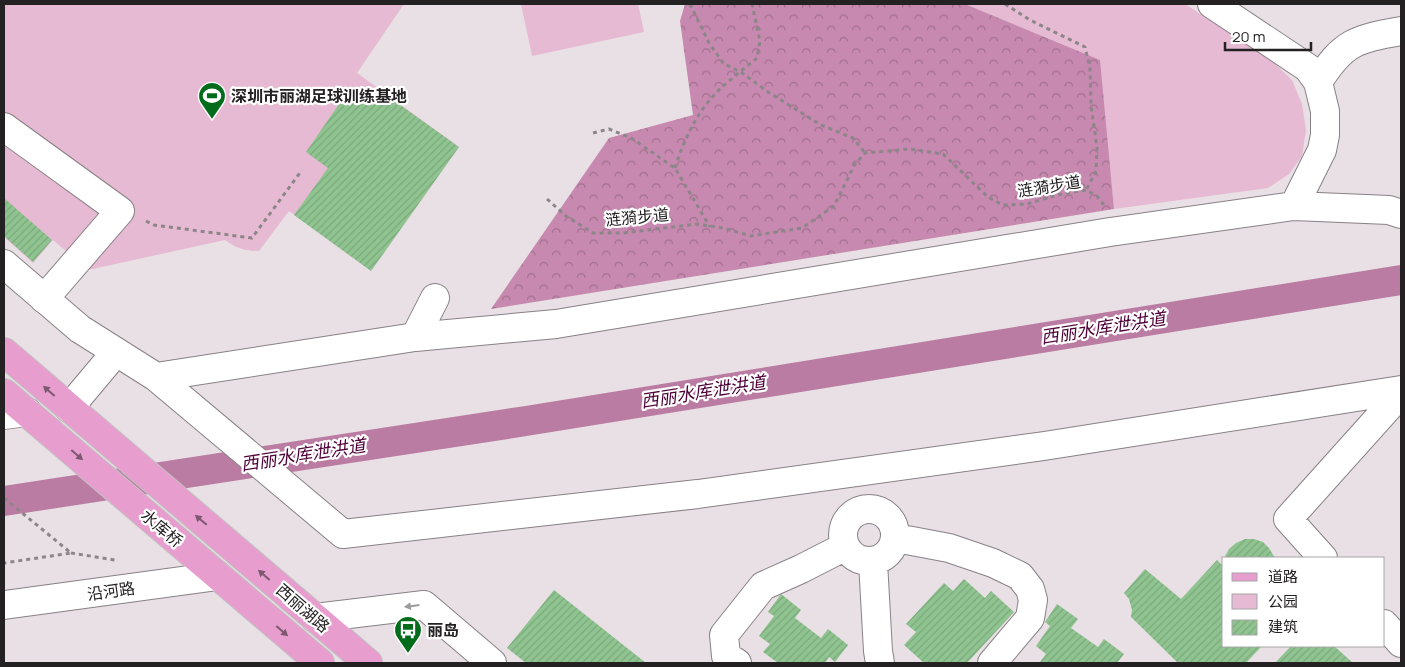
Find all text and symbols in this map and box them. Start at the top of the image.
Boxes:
scale bar [1225,20,1311,52]
text: 20 m [1232,26,1265,47]
sports icon: 深圳市丽湖足球训练基地 [197,81,227,120]
place label: 深圳市丽湖足球训练基地 [231,85,407,107]
street label: 涟漪步道 [1016,170,1082,202]
street label: 涟漪步道 [604,203,670,231]
water label: 西丽水库泄洪道 [1039,305,1170,349]
water label: 西丽水库泄洪道 [639,369,770,413]
one-way arrow [44,385,56,397]
water label: 西丽水库泄洪道 [239,432,370,476]
one-way arrow [71,449,83,460]
street label: 水库桥 [137,504,187,552]
one-way arrow [195,515,208,526]
legend [1222,557,1385,647]
text: 道路 [1268,566,1298,587]
one-way arrow [258,569,271,580]
street label: 沿河路 [86,577,136,605]
street label: 西丽湖路 [272,579,334,637]
text: 公园 [1268,591,1298,612]
one-way arrow [404,602,420,610]
bus stop icon: 丽岛 [393,615,423,654]
text: 建筑 [1268,616,1298,637]
place label: 丽岛 [427,619,459,641]
one-way arrow [275,625,288,636]

